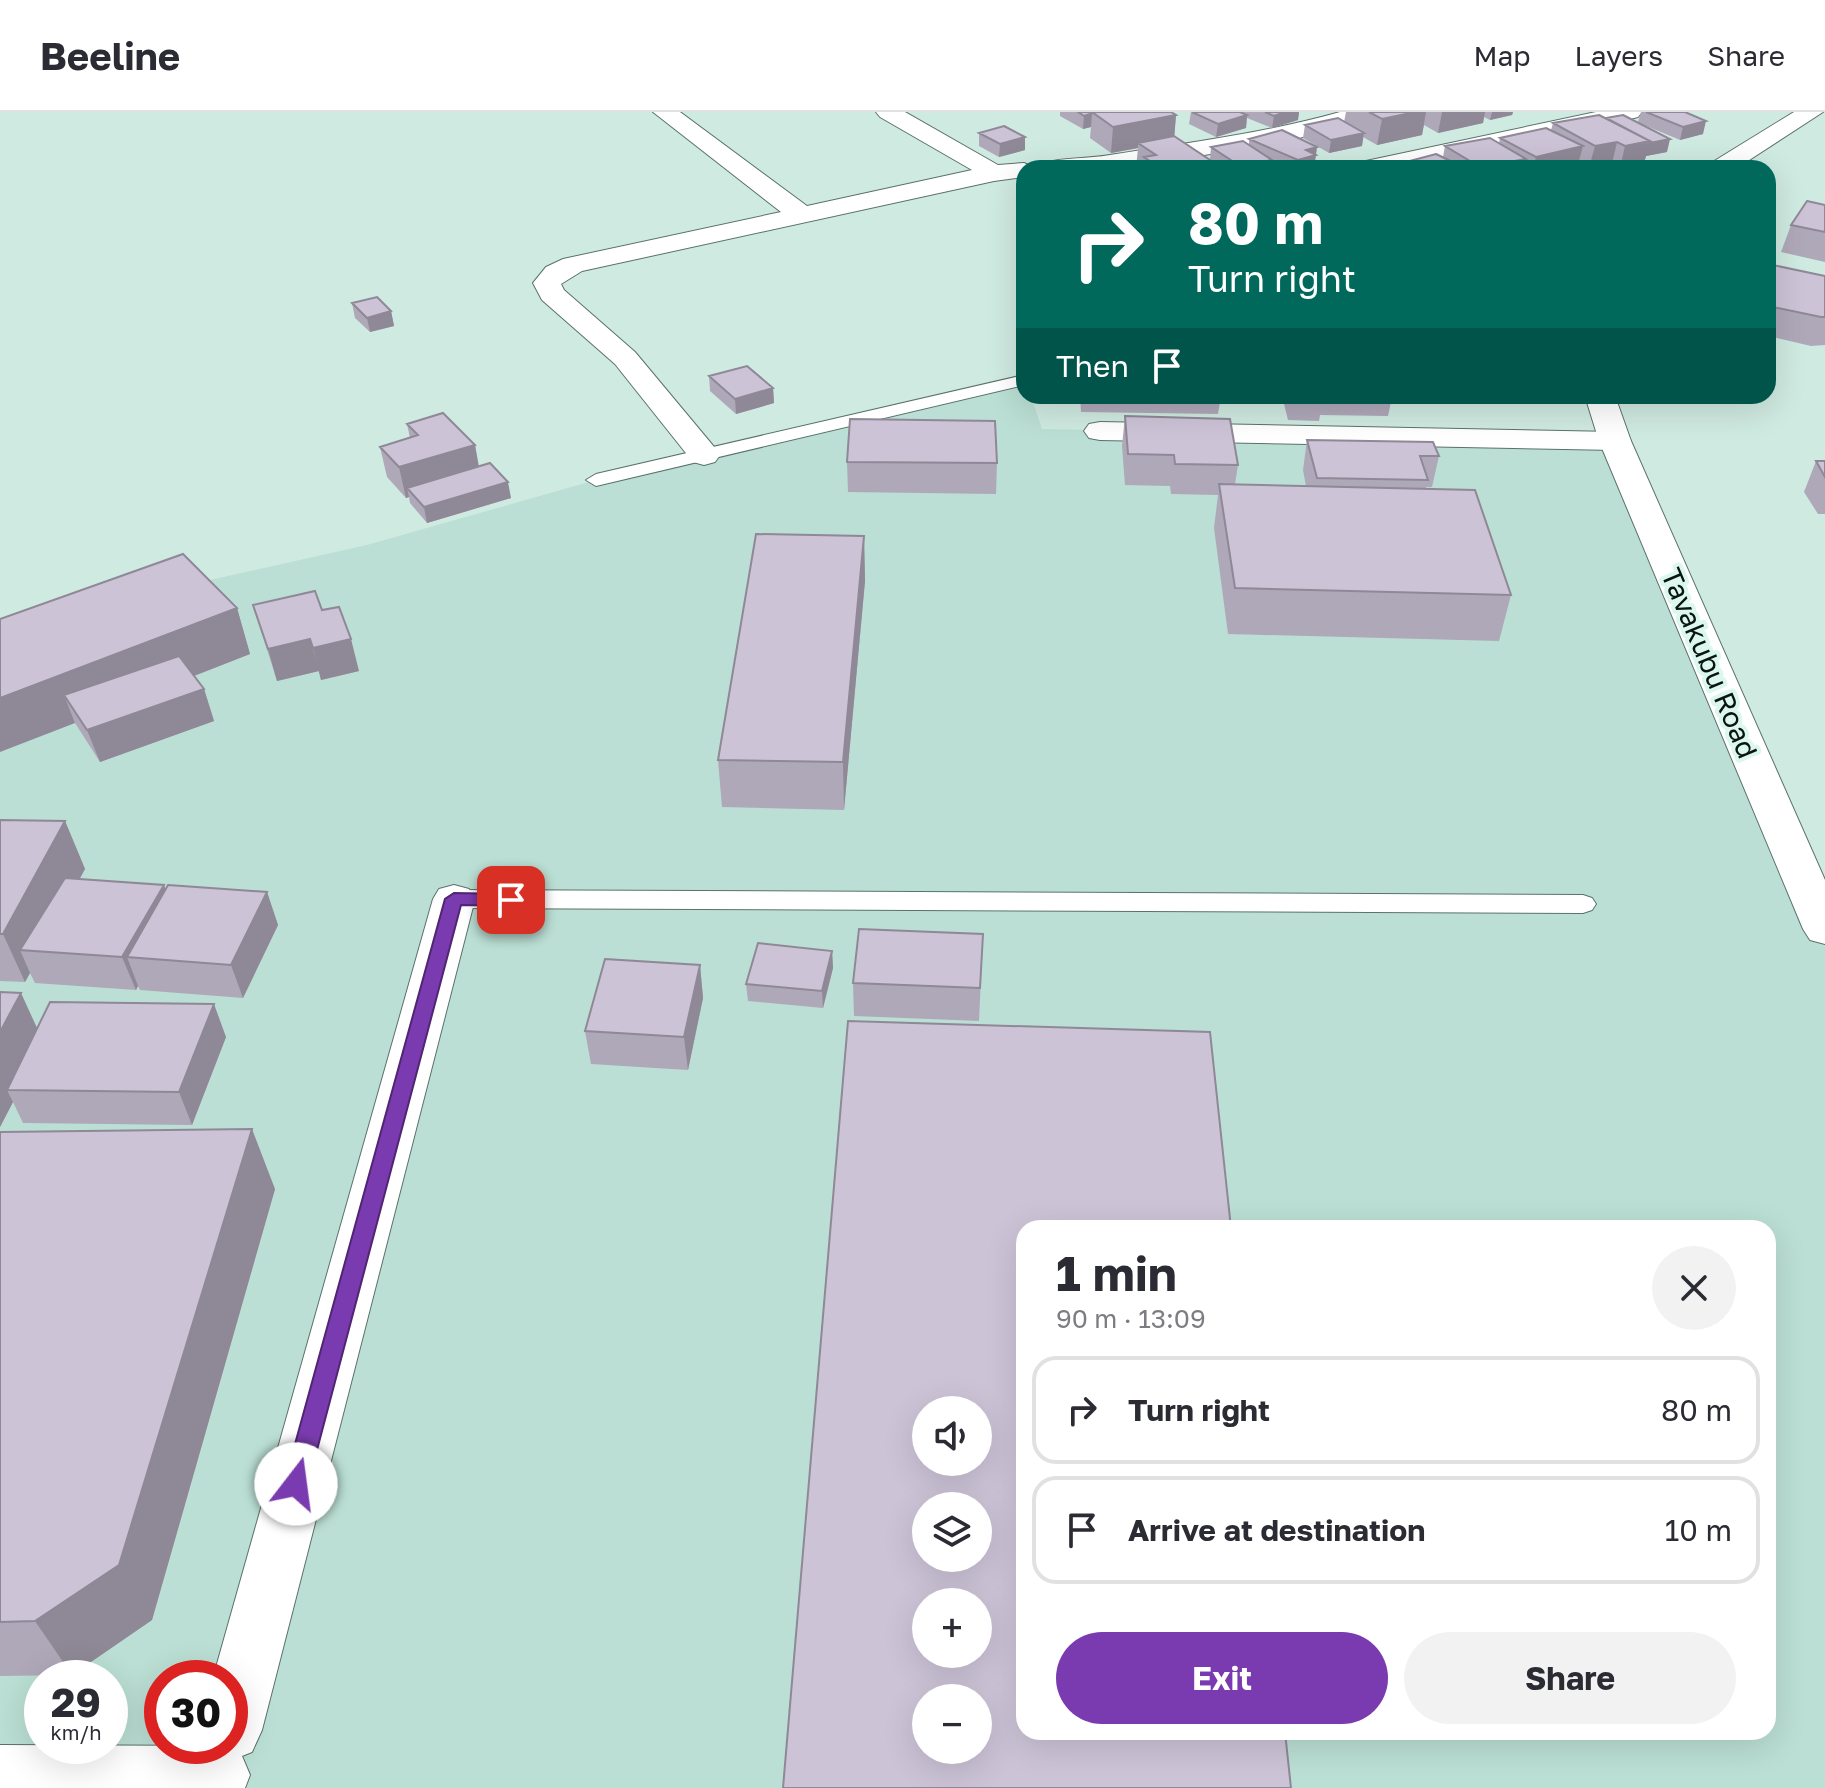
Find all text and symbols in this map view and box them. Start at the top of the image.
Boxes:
text: Beeline [40,33,180,78]
text: Map [1473,39,1531,72]
text: Layers [1575,39,1663,72]
text: Share [1707,39,1785,72]
text: 80 m [1188,189,1323,256]
icon: right [1056,192,1160,296]
text: Turn right [1188,257,1356,300]
icon: arrive [1145,344,1189,388]
text: Then [1056,348,1129,384]
street label: Tavakubu Road [1655,563,1765,763]
pin [477,866,545,934]
icon: arrive [489,878,533,922]
text: 1 min [1056,1244,1177,1302]
button: close [1652,1246,1736,1330]
text: 90 m · 13:09 [1056,1303,1206,1334]
icon: right [1060,1388,1104,1432]
text: Turn right [1128,1392,1270,1428]
text: 80 m [1661,1392,1732,1428]
map controls [912,1396,992,1764]
button: sound [912,1396,992,1476]
position arrow [254,1442,338,1526]
button: layers [912,1492,992,1572]
icon: arrive [1060,1508,1104,1552]
text: Arrive at destination [1128,1512,1425,1548]
text: 10 m [1665,1512,1732,1548]
button: + [912,1588,992,1668]
button: Exit [1056,1632,1388,1724]
button: Share [1404,1632,1736,1724]
speed limit sign: 30 [144,1660,248,1764]
text: 29 [51,1678,101,1726]
button: − [912,1684,992,1764]
text: km/h [51,1720,101,1744]

